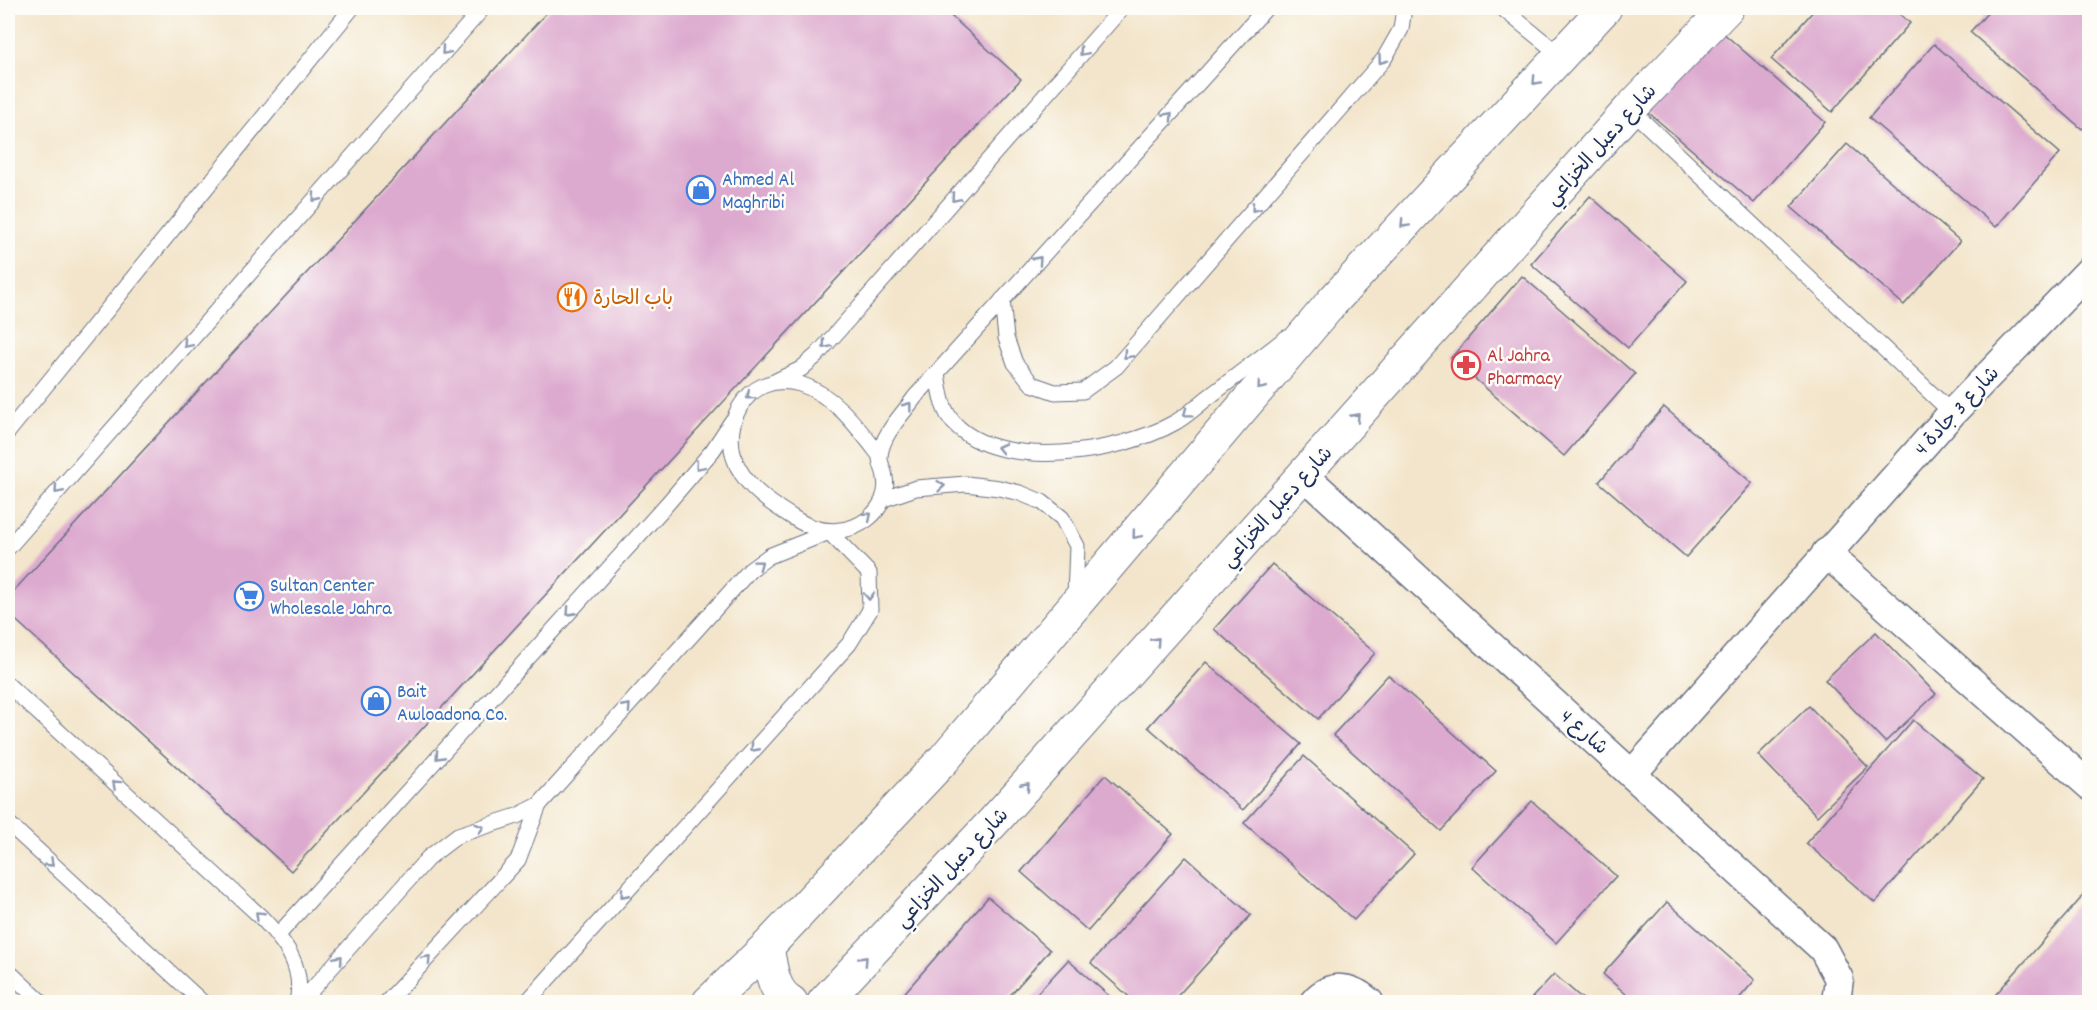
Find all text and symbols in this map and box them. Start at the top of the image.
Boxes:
one-way arrow [441,45,452,55]
one-way arrow [1079,45,1090,55]
one-way arrow [1378,54,1389,65]
one-way arrow [1533,74,1544,85]
street label: شارع دعبل الخزاعي [1540,79,1665,214]
one-way arrow [1162,112,1173,122]
place label: Ahmed Al Maghribi [722,167,794,218]
shop icon: Ahmed Al Maghribi [685,174,717,206]
one-way arrow [312,191,323,202]
one-way arrow [951,191,962,202]
one-way arrow [1251,201,1262,212]
one-way arrow [1400,217,1411,228]
one-way arrow [1031,256,1042,267]
restaurant icon: باب الحارة [556,281,588,313]
place label: باب الحارة [593,286,673,314]
one-way arrow [183,337,194,348]
one-way arrow [822,338,833,349]
place label: Al Jahra Pharmacy [1487,343,1562,394]
one-way arrow [1123,348,1134,359]
pharmacy icon: Al Jahra Pharmacy [1450,349,1482,381]
street label: شارع 3 جادة 4 [1909,361,2007,463]
one-way arrow [1258,379,1269,390]
one-way arrow [746,388,757,399]
one-way arrow [901,401,912,412]
one-way arrow [1183,406,1194,417]
one-way arrow [1349,413,1360,424]
street label: شارع دعبل الخزاعي [1216,441,1341,576]
one-way arrow [996,442,1006,455]
one-way arrow [696,459,707,470]
one-way arrow [936,480,946,493]
one-way arrow [54,483,65,494]
one-way arrow [861,513,872,524]
one-way arrow [1132,528,1143,539]
one-way arrow [752,560,763,571]
place label: Sultan Center Wholesale Jahra [270,573,392,624]
supermarket icon: Sultan Center Wholesale Jahra [233,580,265,612]
one-way arrow [863,591,876,600]
one-way arrow [566,605,577,615]
one-way arrow [1149,637,1160,648]
place label: Bait Awloadona Co. [397,679,507,730]
shop icon: Bait Awloadona Co. [360,685,392,717]
one-way arrow [620,704,631,714]
street label: شارع 4 [1553,704,1613,762]
one-way arrow [750,741,761,752]
one-way arrow [435,750,446,760]
one-way arrow [112,780,123,791]
one-way arrow [1019,782,1030,793]
street label: شارع دعبل الخزاعي [890,803,1017,936]
one-way arrow [474,822,485,835]
one-way arrow [44,856,54,867]
one-way arrow [621,887,632,898]
one-way arrow [256,912,267,923]
one-way arrow [332,955,343,966]
one-way arrow [420,956,431,966]
one-way arrow [857,956,868,967]

